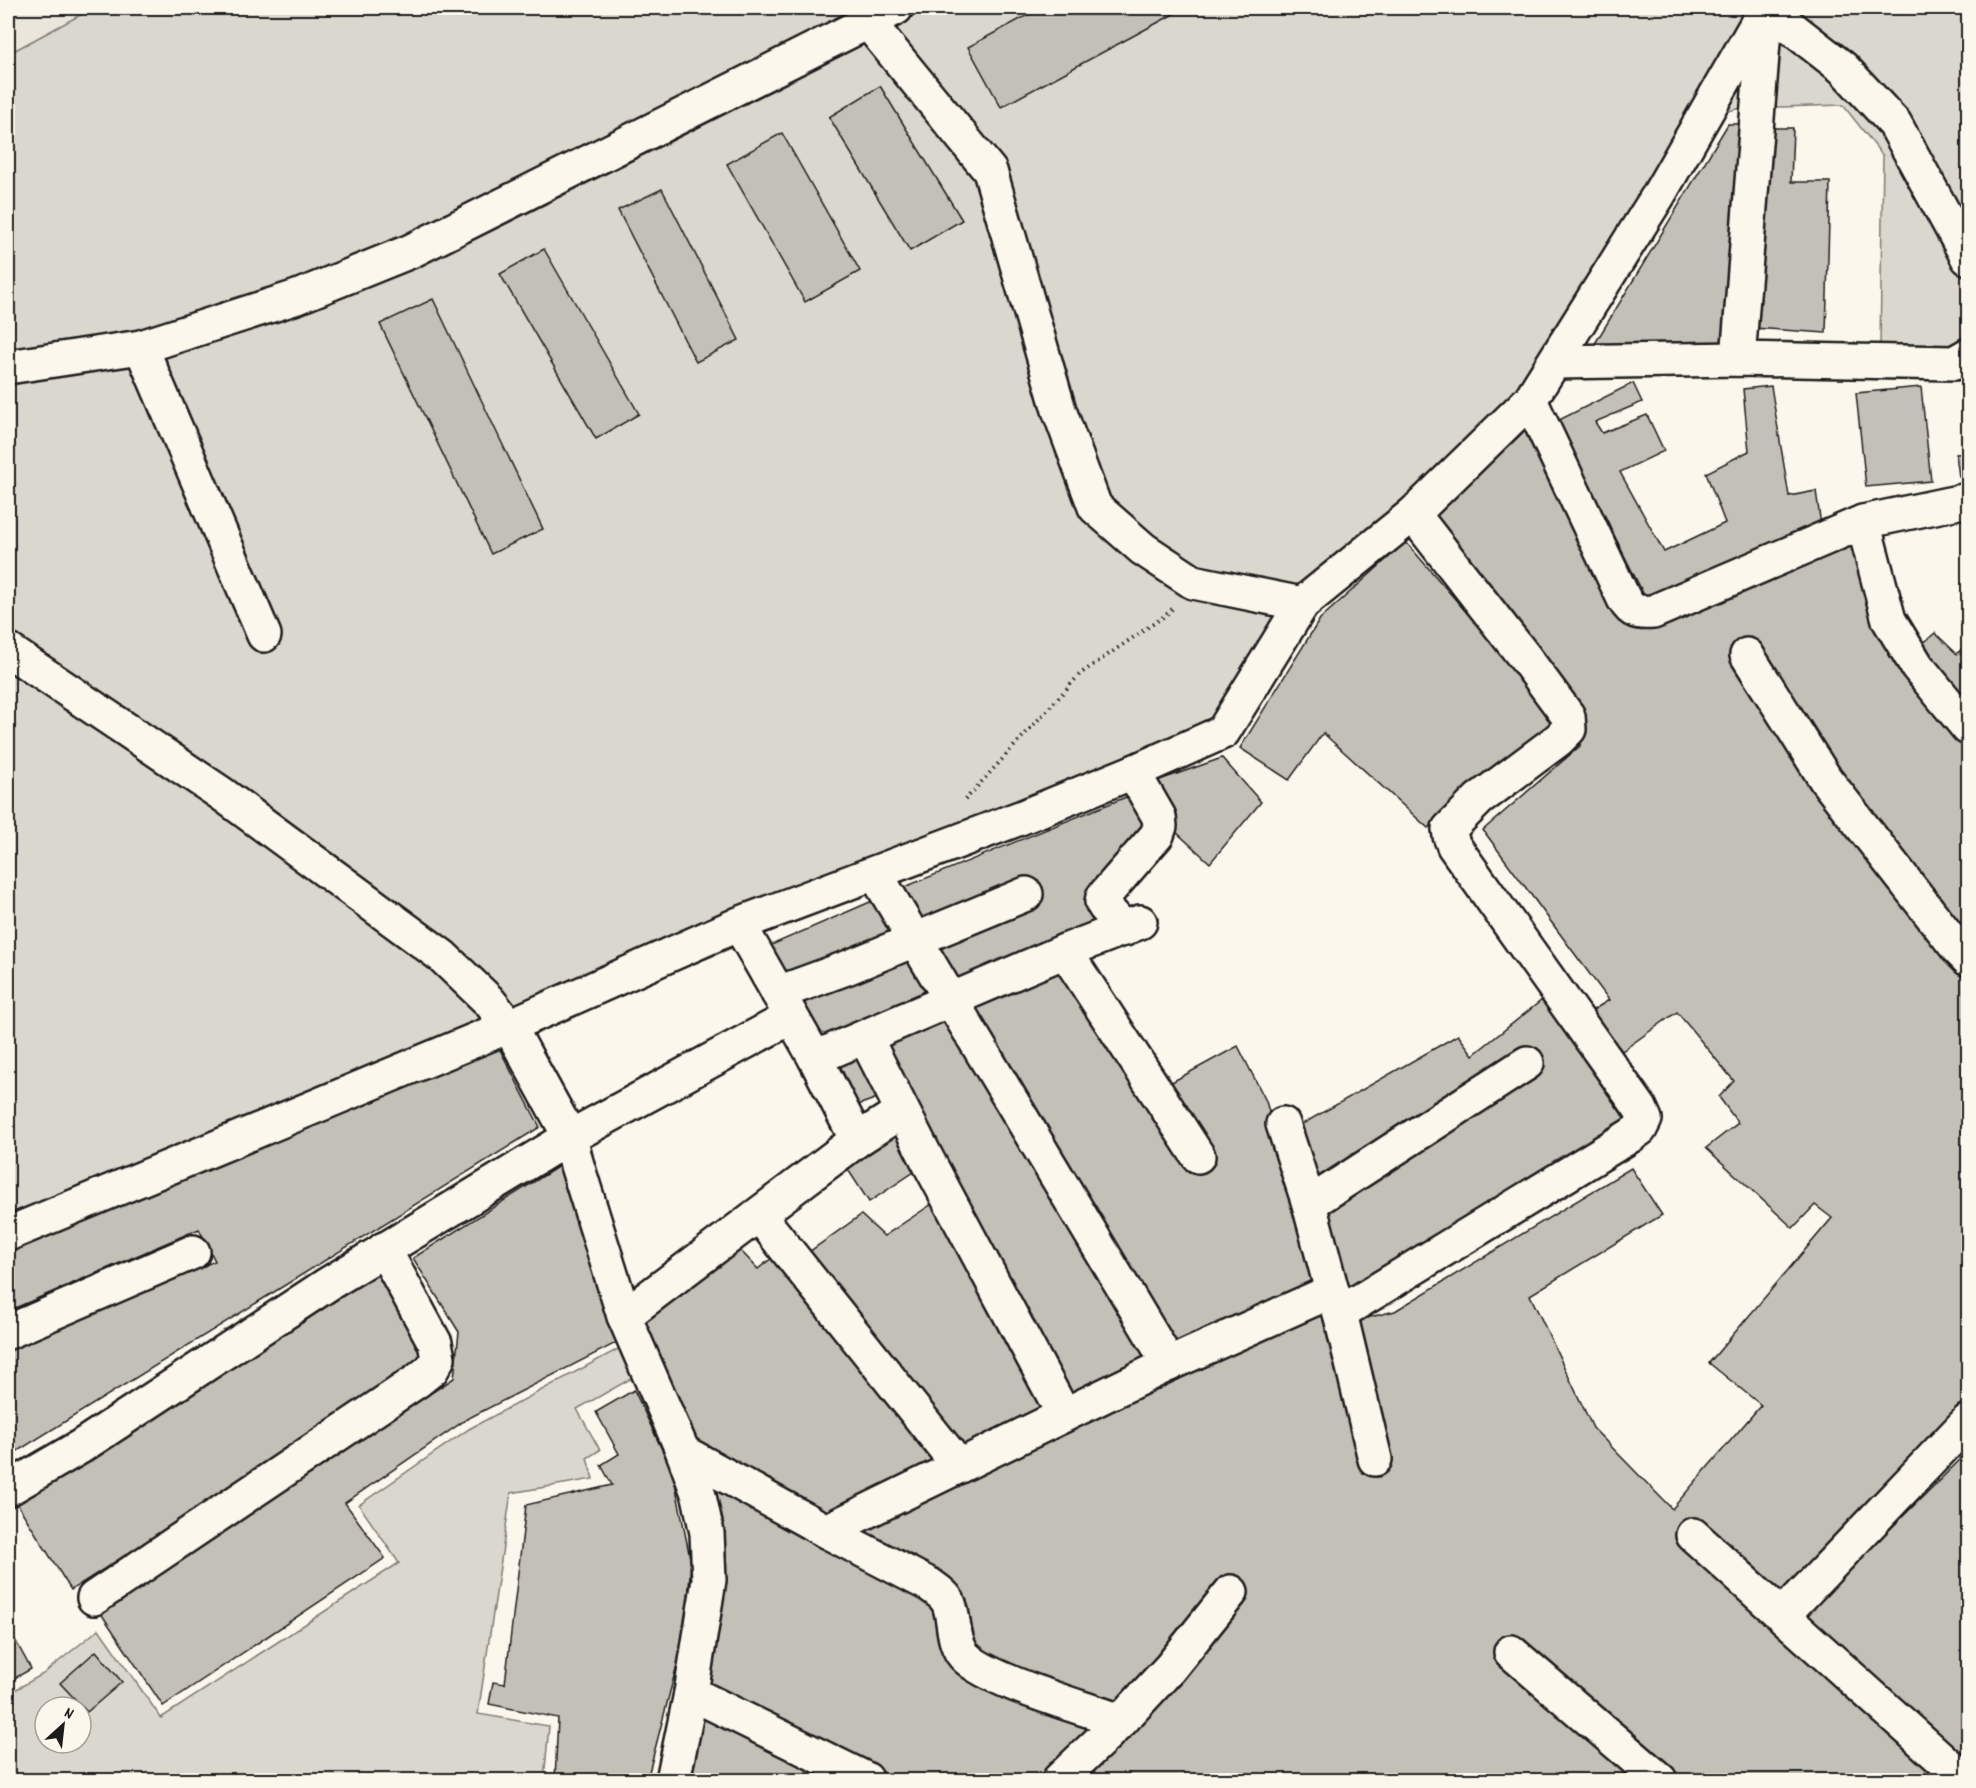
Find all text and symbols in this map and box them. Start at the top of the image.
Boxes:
north arrow [33,1695,93,1755]
text: N [60,1702,78,1726]

